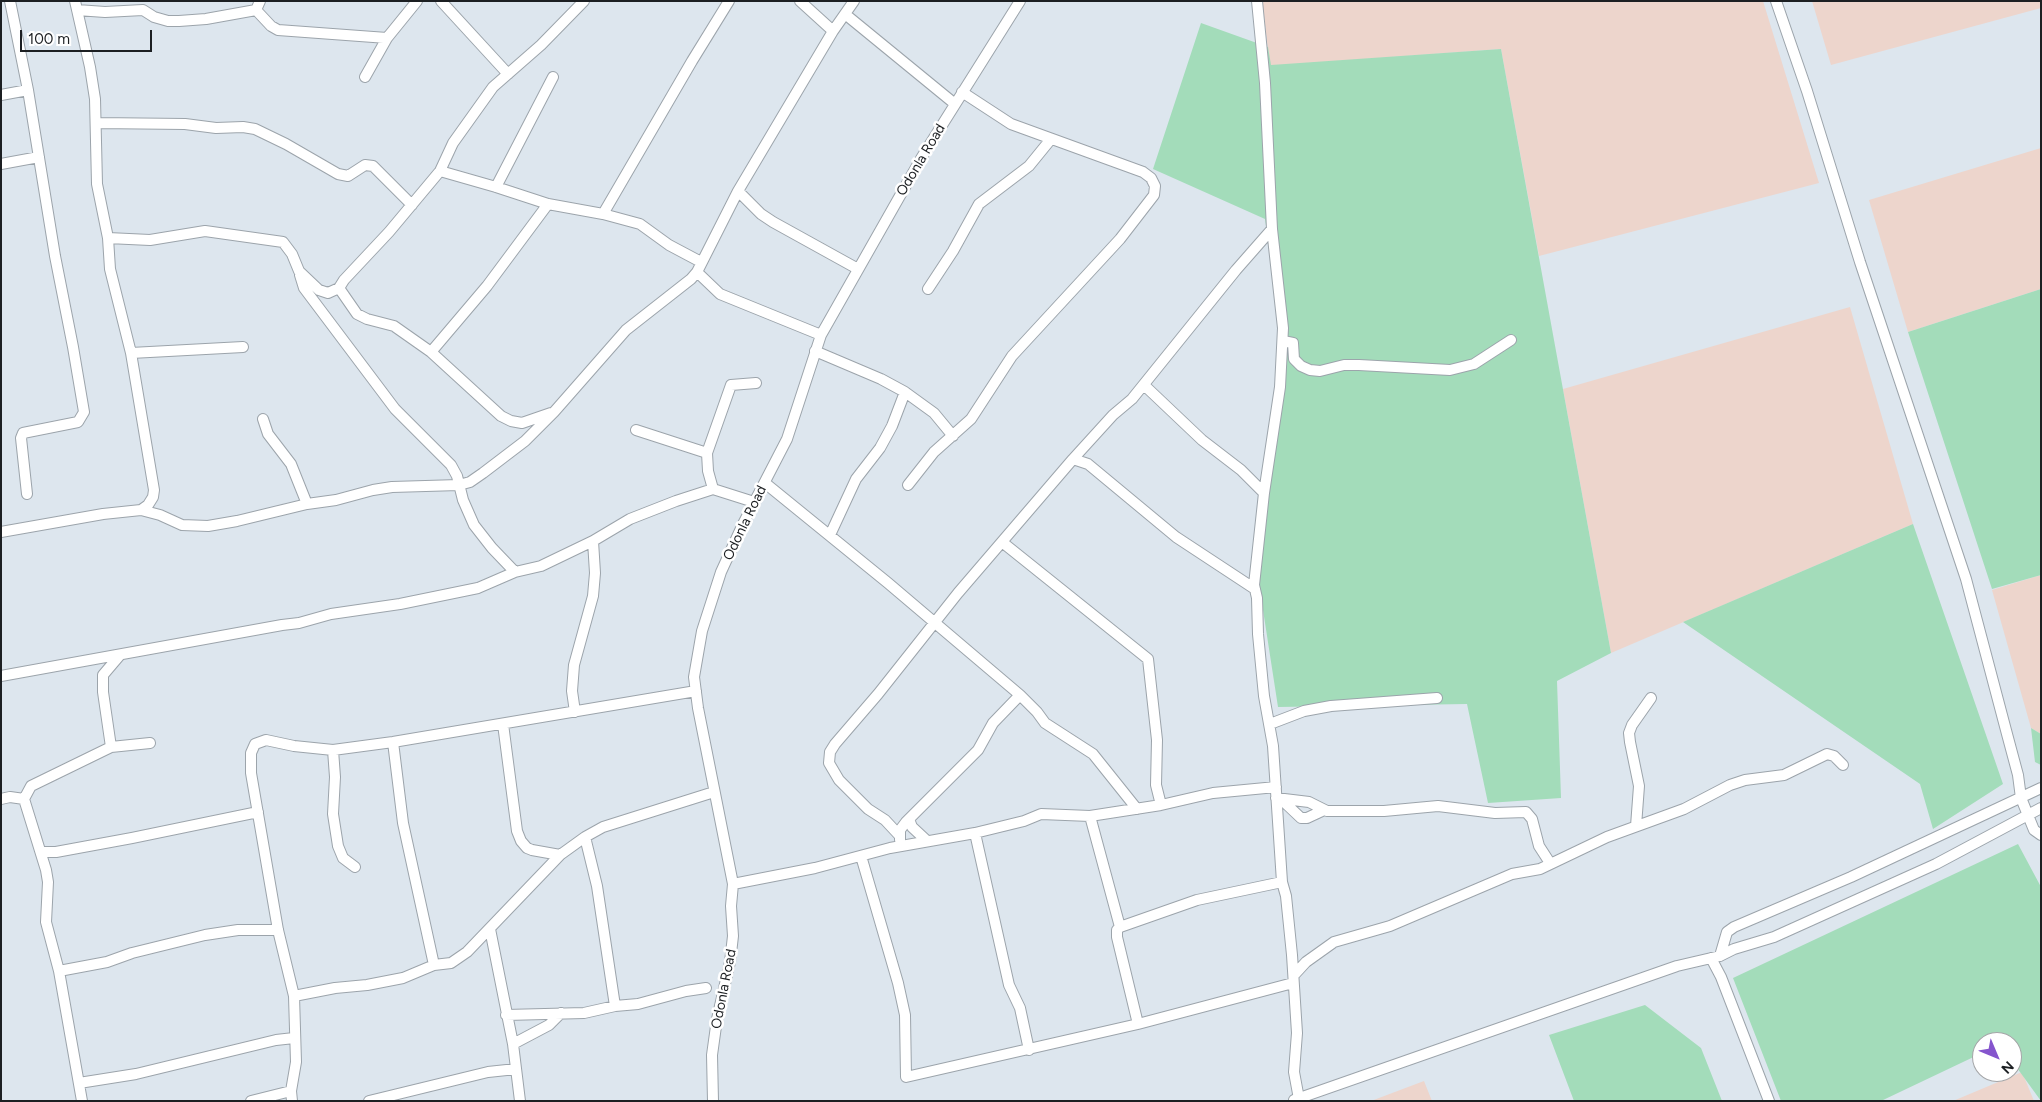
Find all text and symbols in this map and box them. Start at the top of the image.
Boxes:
scale bar [22,20,155,52]
text: 100 m [28,30,70,48]
street label: Odonla Road [893,121,949,199]
street label: Odonla Road [720,483,770,563]
street label: Odonla Road [708,948,740,1030]
north arrow [1972,1032,2022,1082]
text: N [1997,1057,2017,1077]

